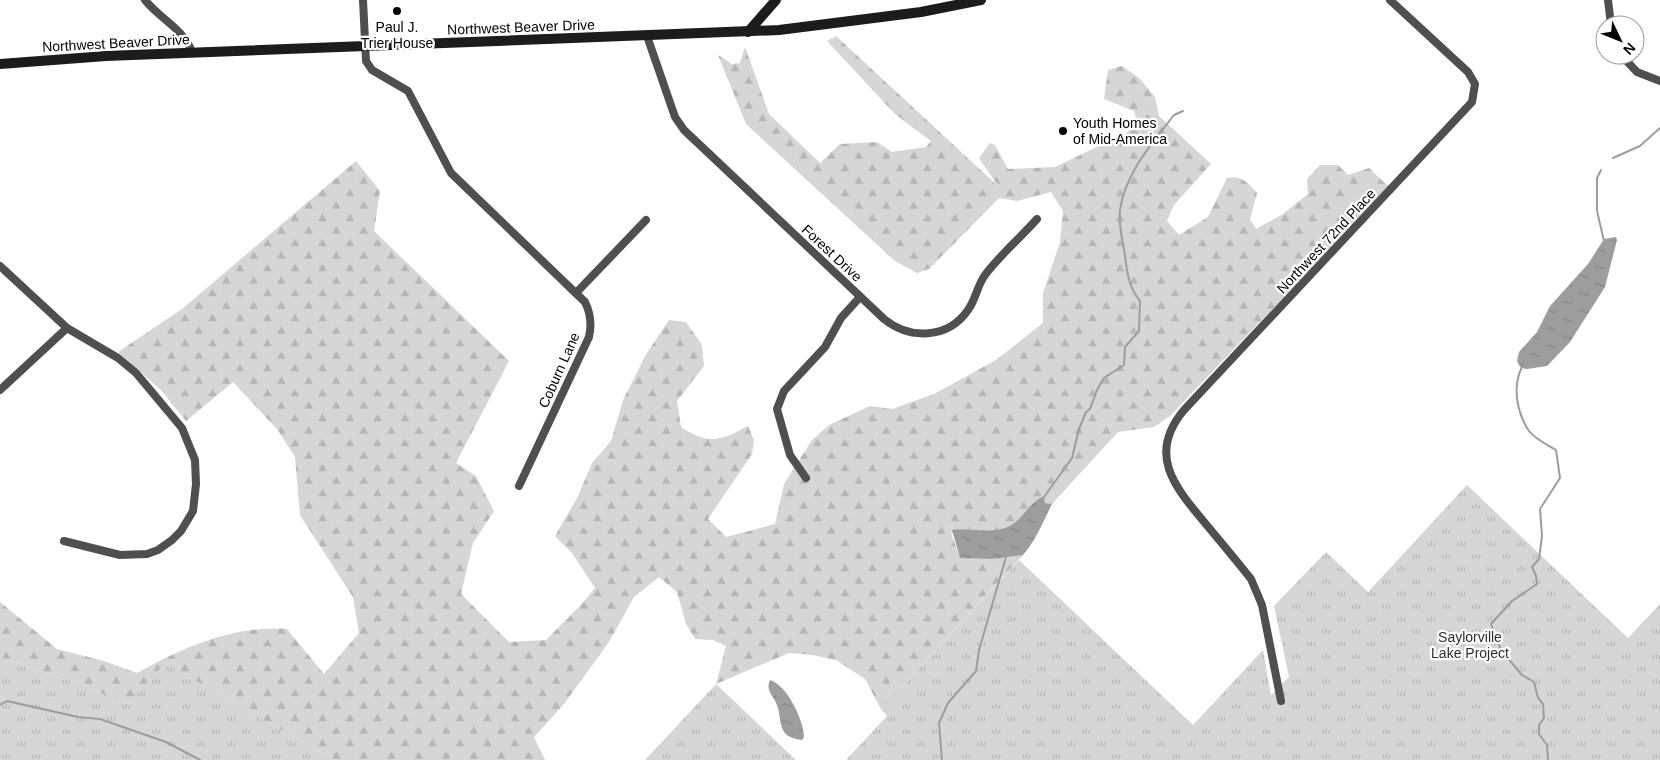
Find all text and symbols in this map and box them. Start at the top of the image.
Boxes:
marker: Paul J. Trier House [391,5,403,17]
north arrow [1595,15,1645,65]
street label: Northwest Beaver Drive [447,16,595,38]
place label: Paul J. Trier House [361,19,434,51]
street label: Northwest Beaver Drive [42,31,190,55]
text: N [1620,40,1639,58]
place label: Youth Homes of Mid-America [1073,115,1167,147]
marker: Youth Homes of Mid-America [1057,125,1069,137]
street label: Northwest 72nd Place [1273,185,1379,297]
street label: Forest Drive [799,221,865,285]
street label: Coburn Lane [535,330,583,410]
park label: Saylorville Lake Project [1431,629,1509,661]

